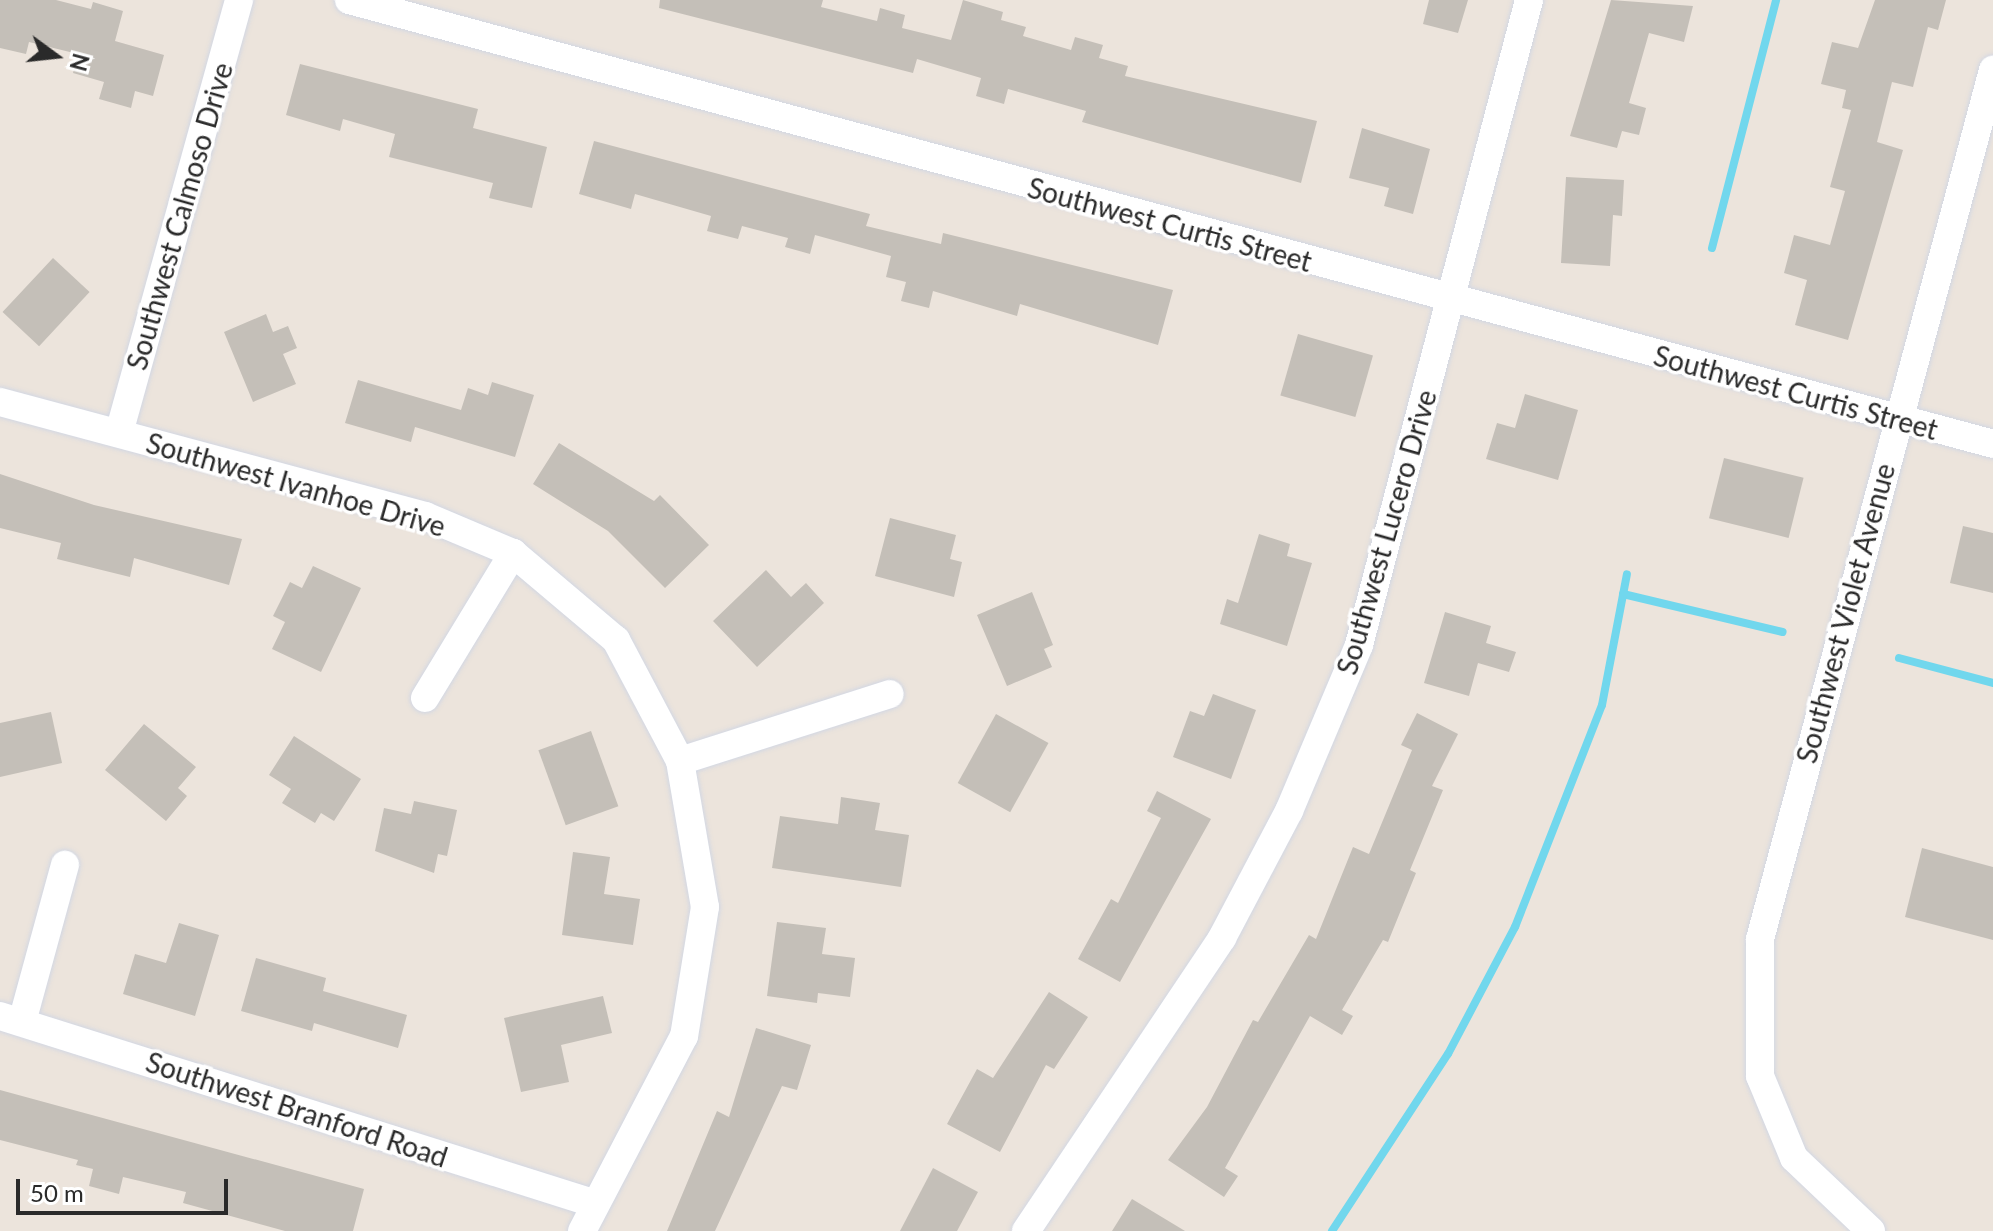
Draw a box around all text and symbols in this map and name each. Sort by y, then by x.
north arrow [16,16,96,96]
text: N [64,51,95,74]
street label: Southwest Calmoso Drive [119,58,239,374]
street label: Southwest Curtis Street [1024,170,1316,278]
street label: Southwest Curtis Street [1650,338,1942,446]
street label: Southwest Lucero Drive [1329,386,1443,678]
street label: Southwest Ivanhoe Drive [143,425,449,543]
street label: Southwest Violet Avenue [1789,459,1901,767]
street label: Southwest Branford Road [142,1044,452,1174]
scale bar [20,1163,232,1213]
text: 50 m [30,1178,84,1207]

